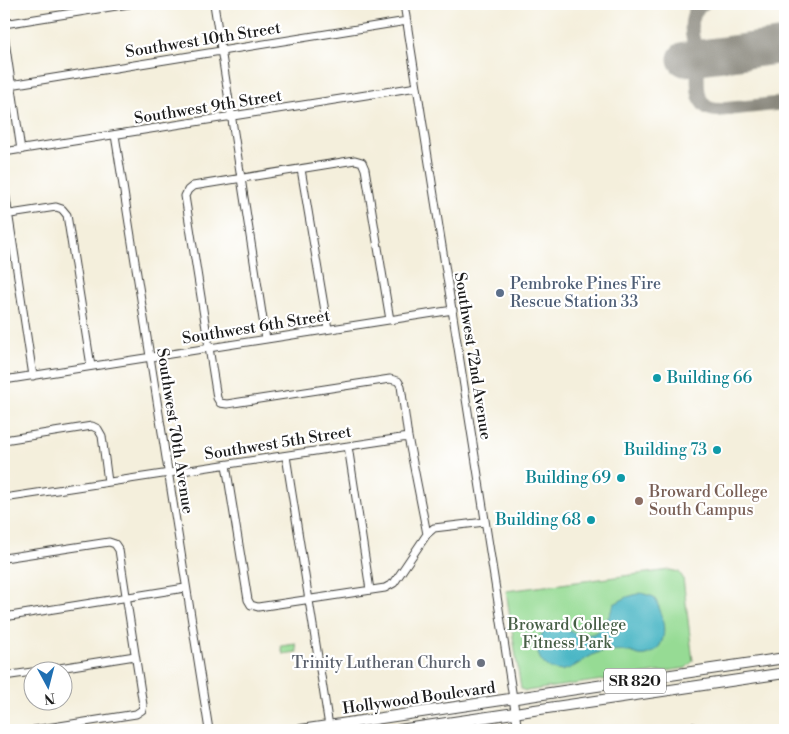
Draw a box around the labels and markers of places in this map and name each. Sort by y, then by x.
place label: Pembroke Pines Fire Rescue Station 33 [510,274,661,312]
marker: Pembroke Pines Fire Rescue Station 33 [494,287,506,299]
place label: Building 66 [666,368,753,388]
marker: Building 66 [651,372,663,384]
place label: Building 73 [623,440,707,460]
marker: Building 73 [711,444,723,456]
place label: Building 69 [525,468,611,488]
marker: Building 69 [615,472,627,484]
place label: Broward College South Campus [648,482,768,520]
marker: Broward College South Campus [633,495,645,507]
place label: Building 68 [495,510,581,530]
marker: Building 68 [585,514,597,526]
place label: Trinity Lutheran Church [292,653,471,673]
marker: Trinity Lutheran Church [475,657,487,669]

